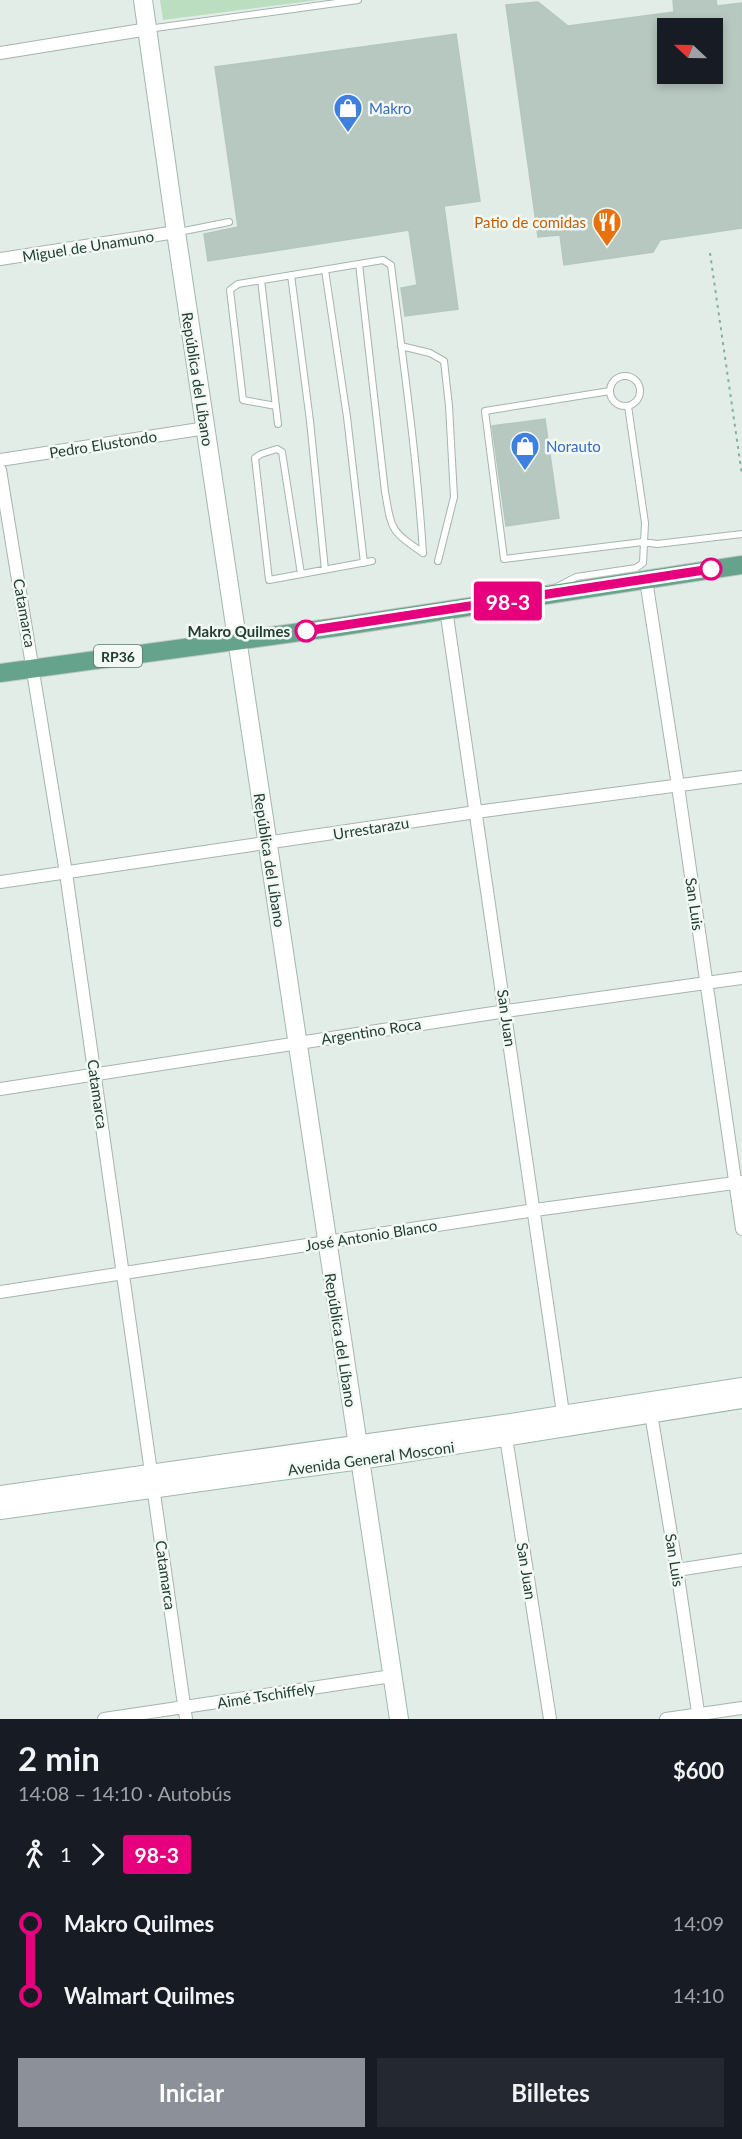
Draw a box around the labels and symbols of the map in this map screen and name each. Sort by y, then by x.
north arrow [657,18,723,84]
shop icon: Makro [332,92,364,134]
place label: Makro [369,99,411,117]
restaurant icon: Patio de comidas [591,206,623,248]
place label: Patio de comidas [474,213,586,231]
street label: Miguel de Unamuno [21,227,155,265]
street label: República del Líbano [179,311,217,447]
street label: Pedro Elustondo [48,427,158,461]
shop icon: Norauto [509,430,541,472]
place label: Norauto [546,437,601,455]
unlabelled marker [700,558,722,580]
street label: Catamarca [10,577,40,649]
line badge: 98-3 [466,582,550,620]
marker: Makro Quilmes [295,620,317,642]
place label: Makro Quilmes [188,622,290,640]
road number: RP36 [94,645,142,667]
street label: República del Líbano [251,792,289,928]
street label: Urrestarazu [332,813,410,843]
street label: San Luis [682,876,708,932]
street label: San Juan [494,988,520,1048]
street label: Argentino Roca [320,1014,422,1048]
street label: Catamarca [84,1058,112,1130]
street label: José Antonio Blanco [304,1216,438,1254]
street label: República del Líbano [322,1272,360,1408]
street label: Avenida General Mosconi [287,1437,455,1479]
street label: San Luis [662,1532,688,1588]
street label: Catamarca [152,1539,180,1611]
street label: San Juan [514,1541,540,1601]
street label: Aimé Tschiffely [216,1678,317,1712]

